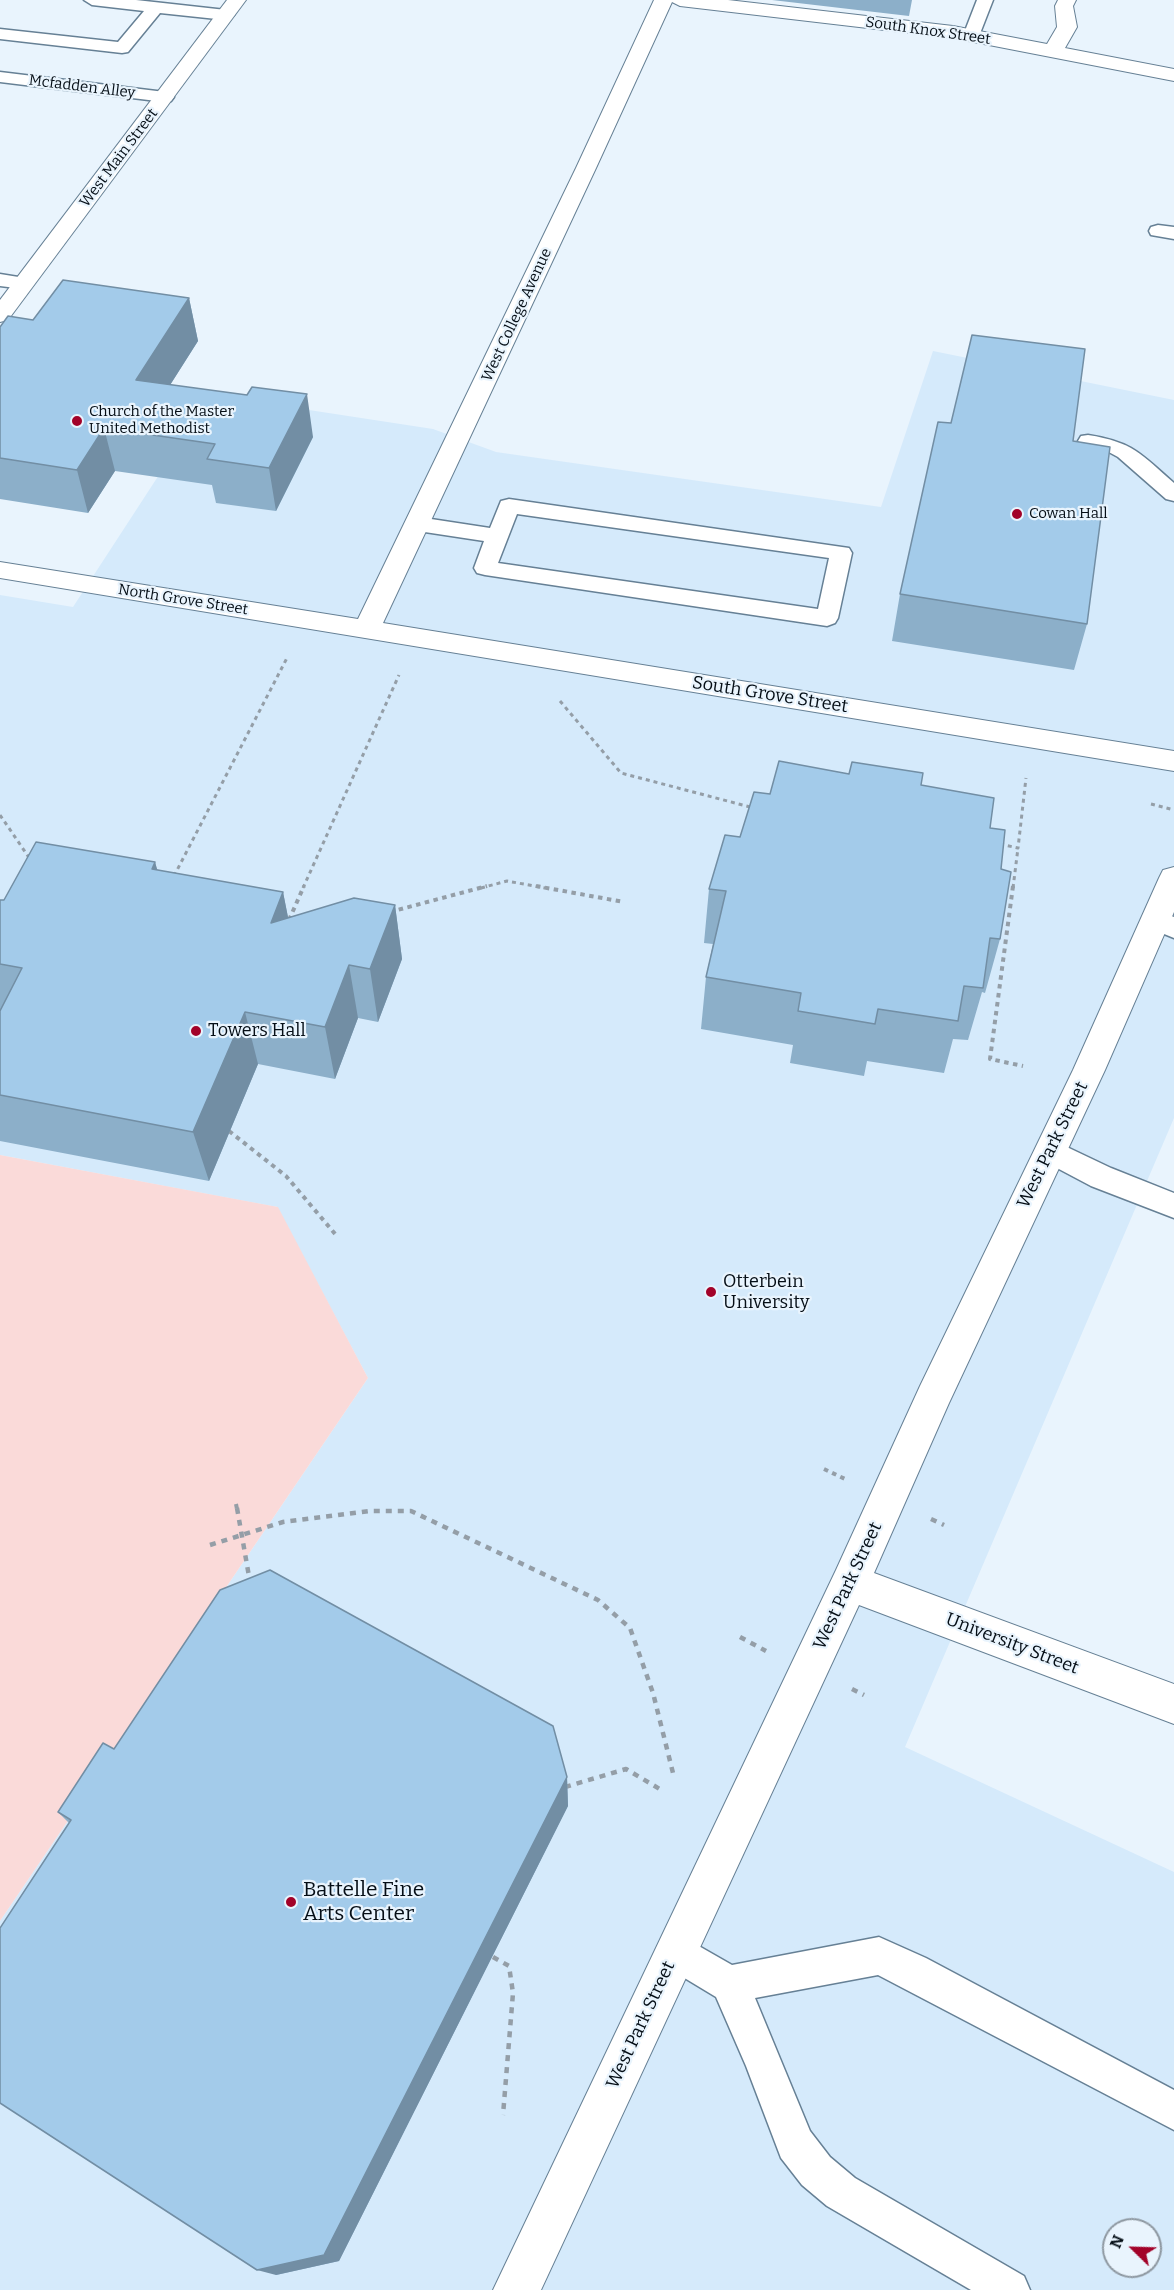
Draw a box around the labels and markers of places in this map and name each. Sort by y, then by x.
place label: Church of the Master United Methodist [89,403,234,438]
marker: Church of the Master United Methodist [70,414,84,428]
place label: Cowan Hall [1029,505,1108,523]
marker: Cowan Hall [1010,507,1024,521]
place label: Towers Hall [208,1020,306,1042]
marker: Towers Hall [189,1024,203,1038]
place label: Otterbein University [723,1271,809,1314]
marker: Otterbein University [704,1285,718,1299]
place label: Battelle Fine Arts Center [303,1877,424,1927]
marker: Battelle Fine Arts Center [284,1895,298,1909]

